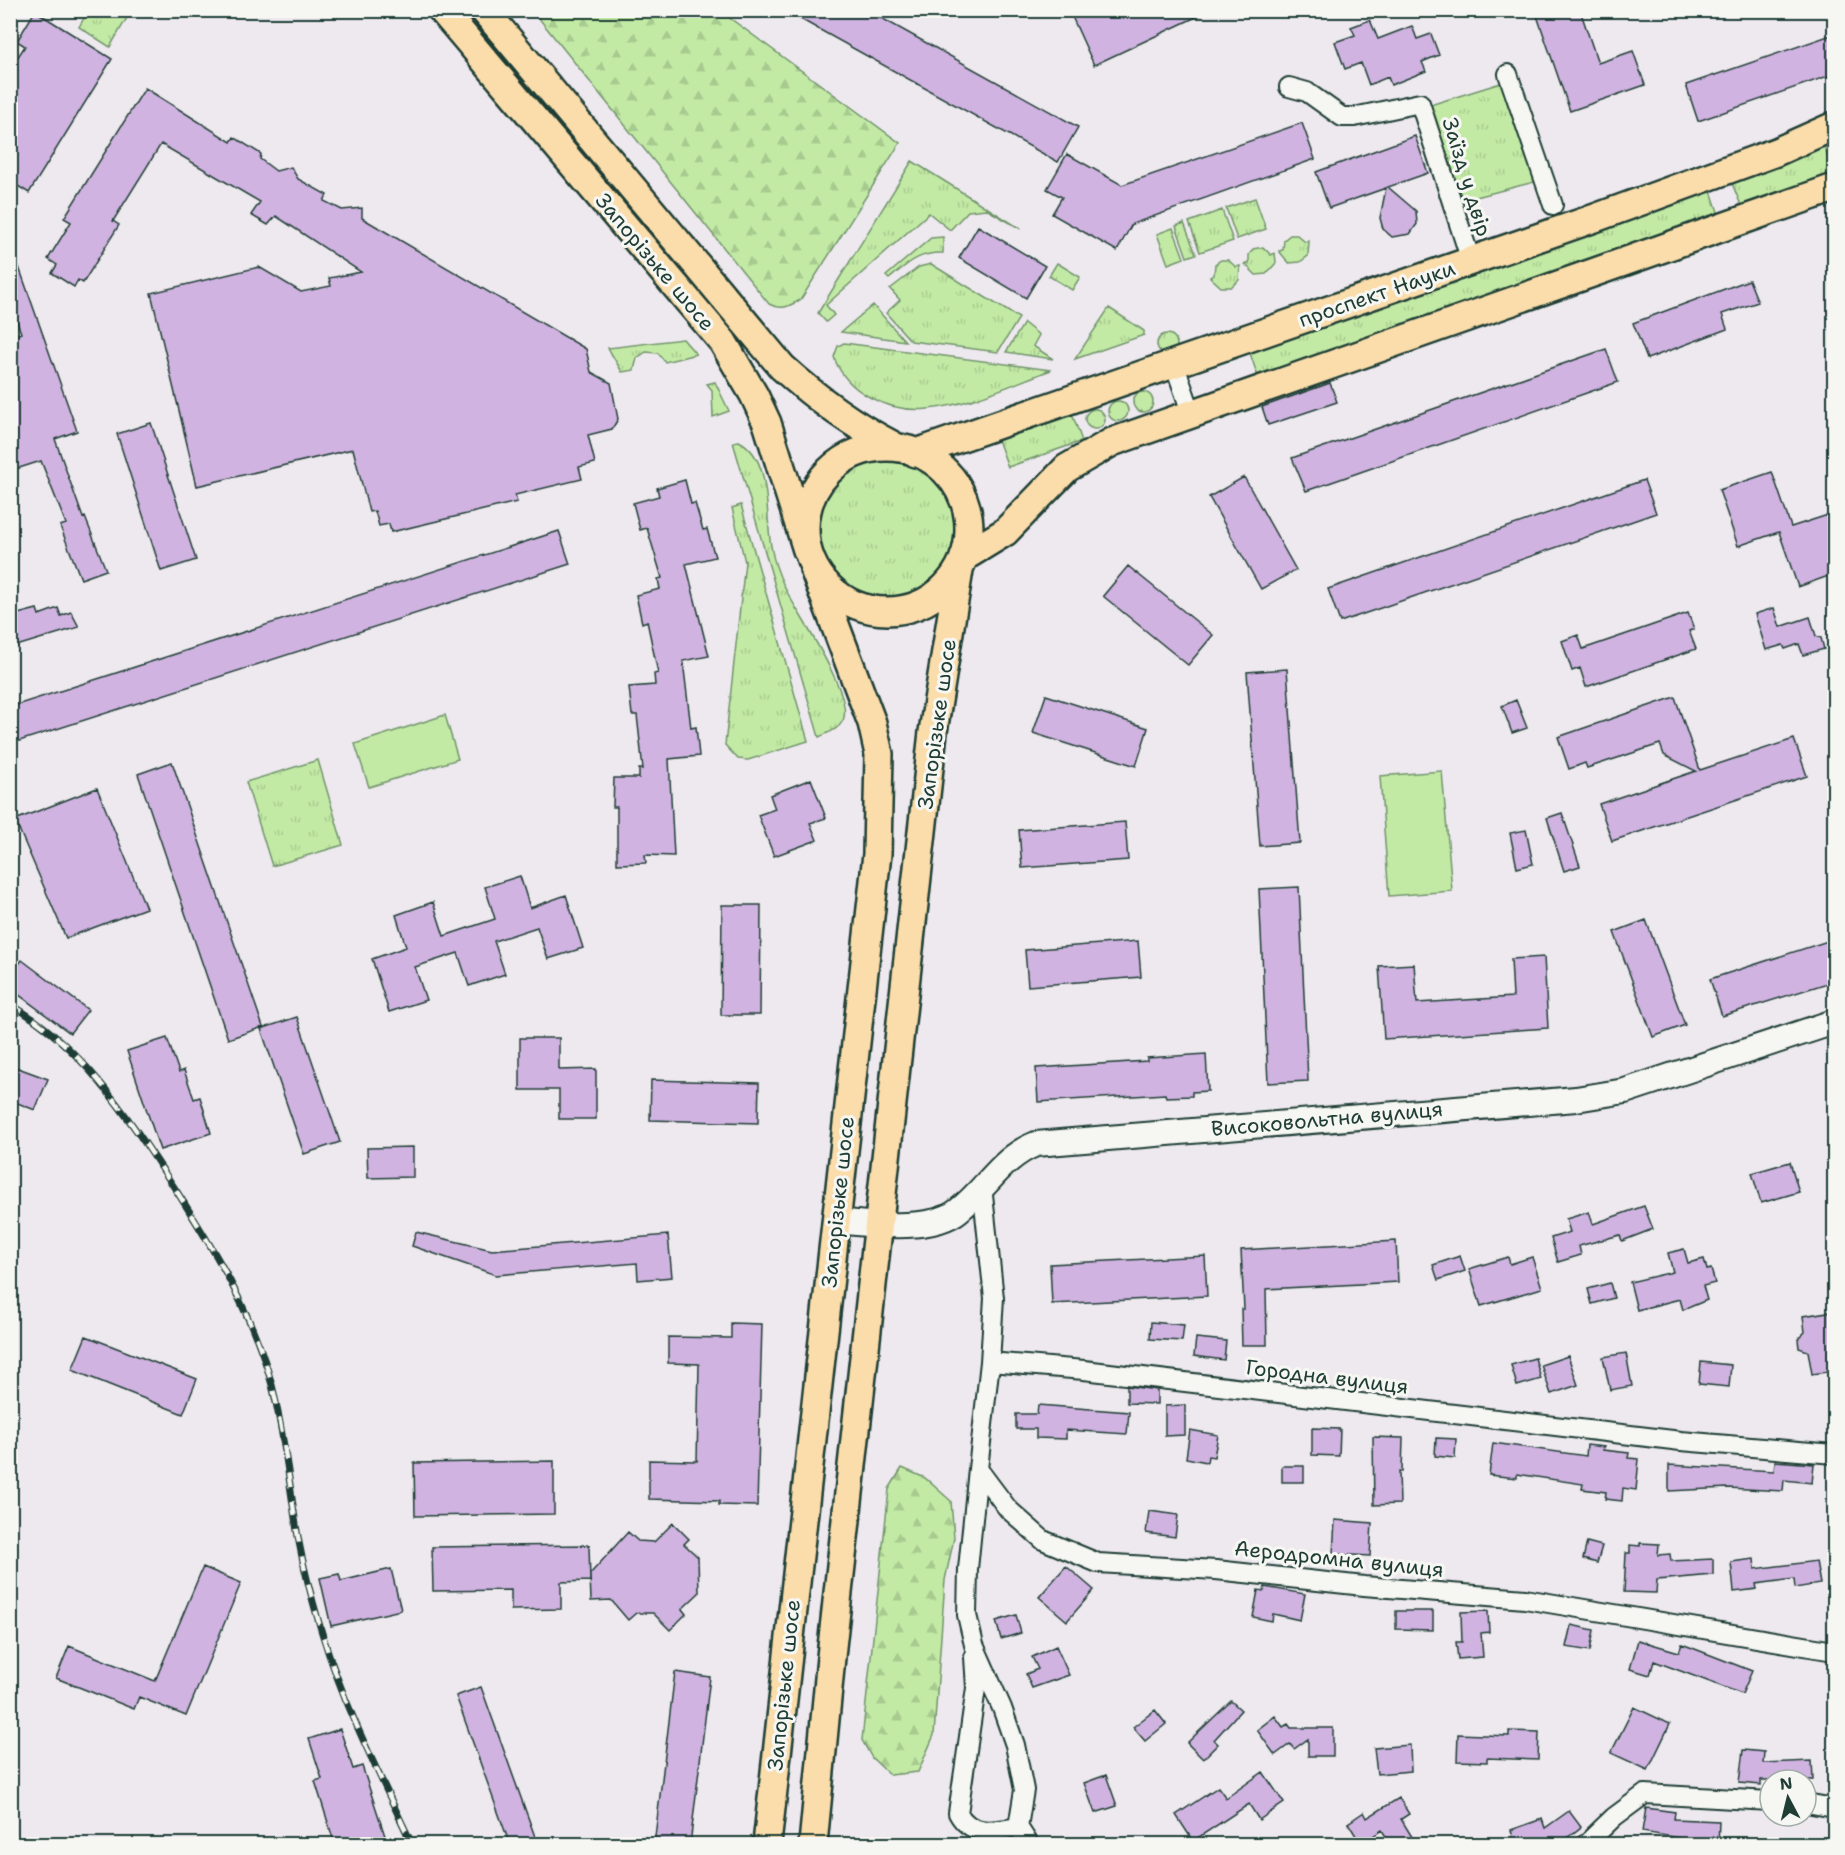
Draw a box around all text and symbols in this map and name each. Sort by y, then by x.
street label: Заїзд у двір [1436,114,1498,240]
street label: Запорізьке шосе [589,187,721,337]
street label: проспект Науки [1295,254,1459,334]
street label: Запорізьке шосе [911,637,963,811]
street label: Високовольтна вулиця [1210,1095,1444,1143]
street label: Запорізьке шосе [815,1115,861,1289]
street label: Городна вулиця [1244,1353,1410,1401]
street label: Аеродромна вулиця [1233,1534,1445,1584]
street label: Запорізьке шосе [761,1598,807,1772]
north arrow [1758,1768,1818,1828]
text: N [1779,1772,1794,1795]

